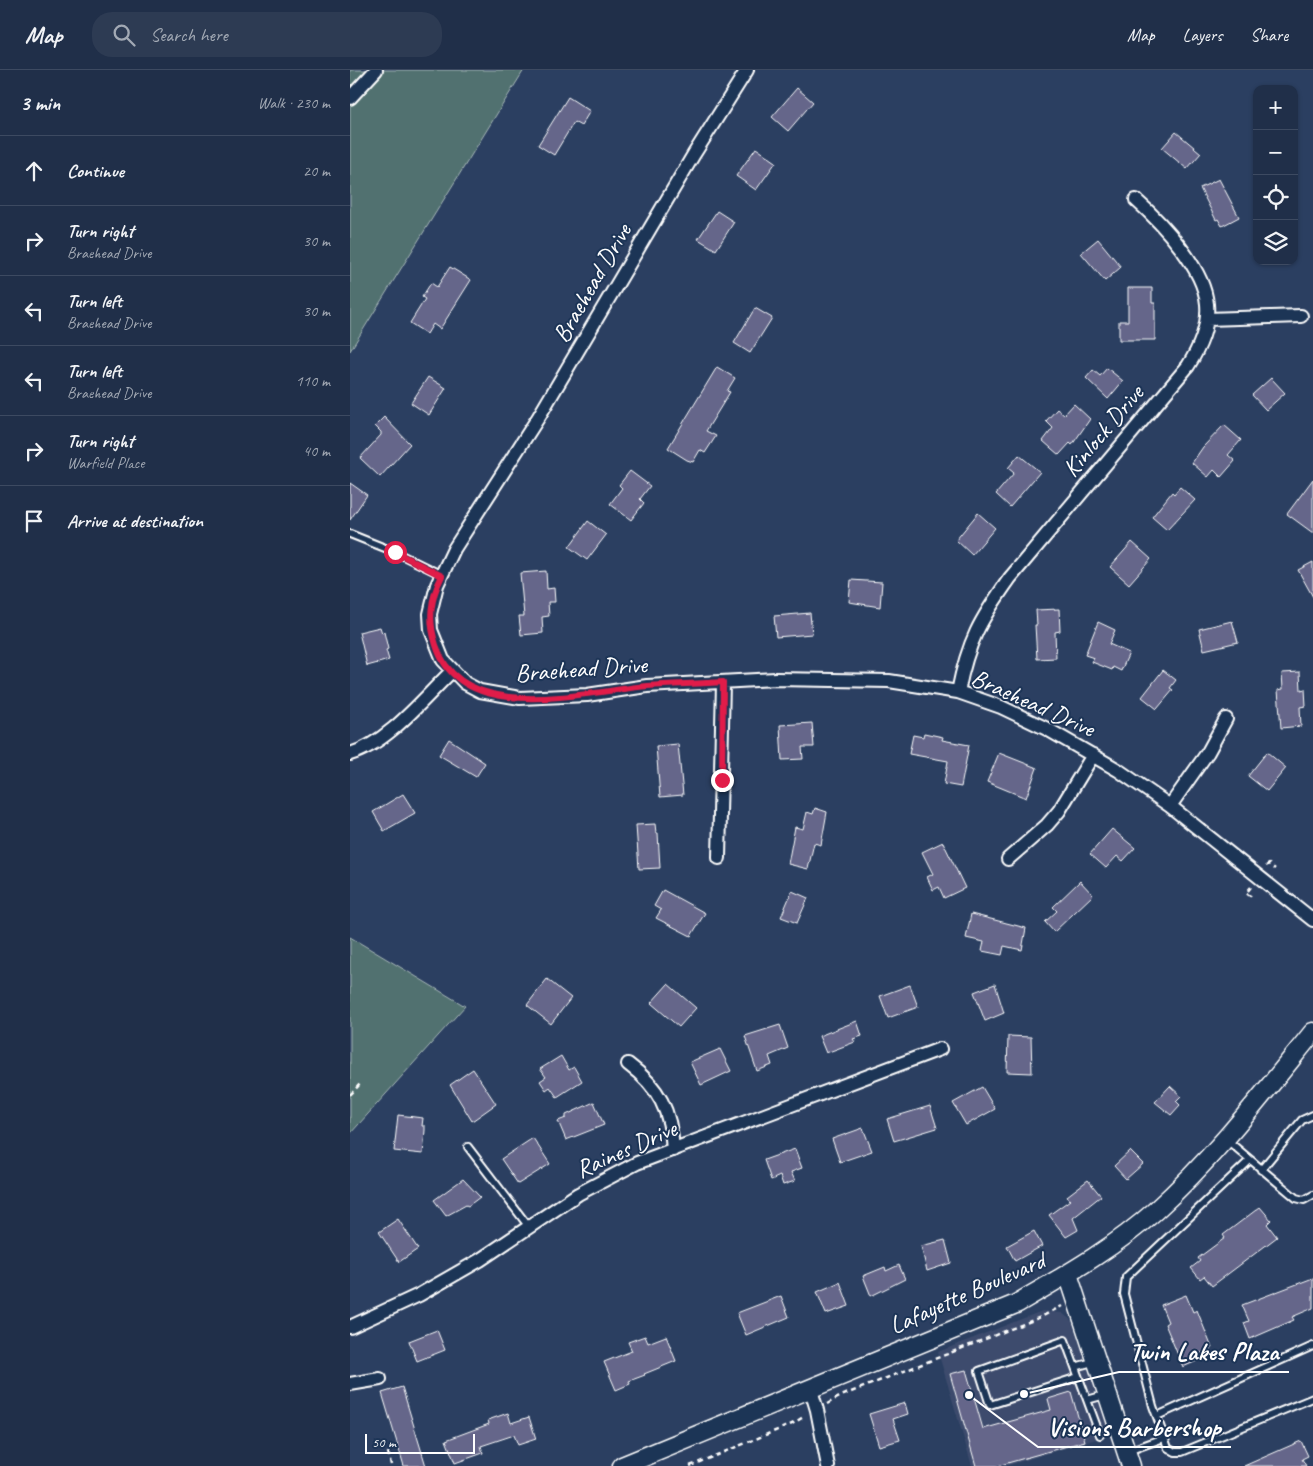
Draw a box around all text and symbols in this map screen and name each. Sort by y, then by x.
search box [92,12,442,57]
text: Map [25,20,62,50]
icon: search [110,21,138,49]
text: Search here [150,23,228,47]
text: Map [1127,24,1155,46]
text: Layers [1183,24,1222,46]
text: Share [1250,24,1288,46]
map controls [1253,85,1298,265]
button: + [1253,85,1298,130]
text: 3 min [20,90,60,116]
text: Walk · 230 m [258,93,330,113]
button: − [1253,130,1298,175]
icon: ahead [20,157,48,185]
text: Continue [67,159,124,183]
text: 20 m [303,161,330,181]
button: locate [1253,175,1298,220]
street label: Braehead Drive [545,216,640,348]
text: Turn right [67,219,134,243]
button: layers [1253,220,1298,265]
icon: right [20,227,48,255]
text: 30 m [303,231,330,251]
text: Braehead Drive [67,243,151,263]
text: Turn left [67,289,122,313]
icon: left [20,297,48,325]
text: 30 m [303,301,330,321]
text: Braehead Drive [67,313,151,333]
text: Turn left [67,359,122,383]
icon: left [20,367,48,395]
text: 110 m [296,371,330,391]
street label: Kinlock Drive [1055,377,1152,484]
text: Braehead Drive [67,383,151,403]
text: Turn right [67,429,134,453]
icon: right [20,437,48,465]
text: 40 m [303,441,330,461]
text: Warfield Place [67,453,144,473]
icon: arrive [20,507,48,535]
text: Arrive at destination [67,509,203,533]
route start [384,541,407,564]
street label: Braehead Drive [514,648,650,690]
street label: Braehead Drive [966,662,1101,745]
route end [711,769,734,792]
street label: Raines Drive [570,1112,683,1185]
street label: Lafayette Boulevard [884,1243,1054,1342]
callout: Twin Lakes Plaza [1119,1331,1289,1372]
text: Twin Lakes Plaza [1129,1335,1281,1368]
callout: Visions Barbershop [1038,1406,1231,1447]
text: Visions Barbershop [1047,1411,1223,1444]
scale bar [365,1431,475,1454]
text: 50 m [372,1434,396,1451]

